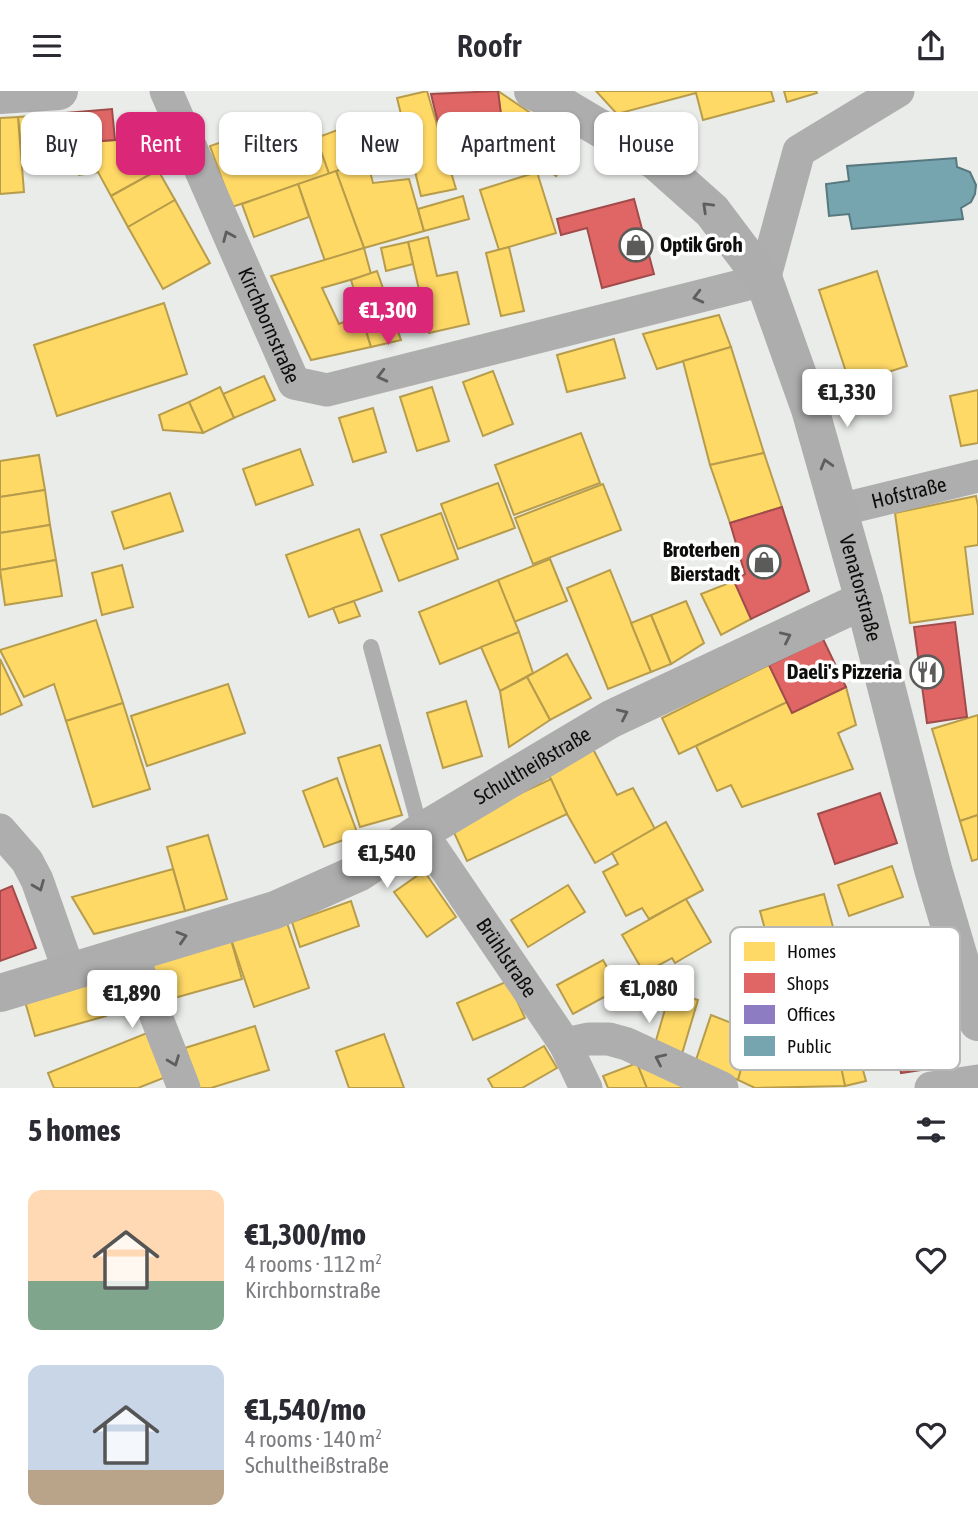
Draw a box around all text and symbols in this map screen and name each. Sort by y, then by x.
icon: menu [28,27,66,65]
text: Roofr [457,27,521,64]
icon: share [912,27,950,65]
chip: Buy [21,112,102,175]
chip: Rent [116,112,205,175]
chip: Filters [219,112,322,175]
chip: New [336,112,423,175]
chip: Apartment [437,112,580,175]
chip: House [594,112,698,175]
one-way arrow [702,203,715,216]
shop icon: Optik Groh [617,226,655,264]
one-way arrow [222,230,236,243]
place label: Optik Groh [660,232,743,256]
street label: Kirchbornstraße [234,263,306,387]
pin: €1,300 [331,287,445,347]
one-way arrow [692,289,704,303]
text: €1,300 [359,297,417,323]
one-way arrow [376,368,388,382]
pin: €1,330 [790,369,904,429]
text: €1,330 [818,379,876,405]
one-way arrow [820,458,834,470]
street label: Hofstraße [869,471,949,513]
street label: Venatorstraße [835,532,887,644]
place label: Broterben Bierstadt [663,537,740,585]
shop icon: Broterben Bierstadt [745,543,783,581]
one-way arrow [779,631,791,645]
restaurant icon: Daeli's Pizzeria [908,653,946,691]
place label: Daeli's Pizzeria [787,659,902,683]
one-way arrow [616,708,628,722]
street label: Schultheißstraße [469,721,595,809]
pin: €1,540 [330,831,444,890]
text: €1,540 [358,840,416,866]
one-way arrow [30,879,44,891]
street label: Brühlstraße [472,913,543,1001]
legend [730,927,960,1070]
one-way arrow [176,931,188,946]
text: Homes [787,940,836,962]
pin: €1,080 [592,965,706,1025]
pin: €1,890 [75,971,189,1030]
text: Shops [787,972,829,994]
text: €1,080 [620,975,678,1001]
text: €1,890 [103,980,161,1006]
text: Offices [787,1003,835,1025]
text: Public [787,1035,832,1057]
one-way arrow [654,1054,667,1068]
one-way arrow [165,1055,179,1067]
icon: filters [912,1111,950,1149]
text: 5 homes [28,1113,121,1147]
text: €1,300/mo [245,1217,366,1251]
icon: home [84,1218,168,1302]
icon: heart [912,1241,950,1279]
text: 4 rooms · 112 m² [245,1251,382,1277]
text: Kirchbornstraße [245,1277,381,1303]
text: €1,540/mo [245,1392,366,1426]
icon: home [84,1393,168,1477]
icon: heart [912,1416,950,1454]
text: 4 rooms · 140 m² [245,1426,382,1452]
text: Schultheißstraße [245,1452,389,1478]

